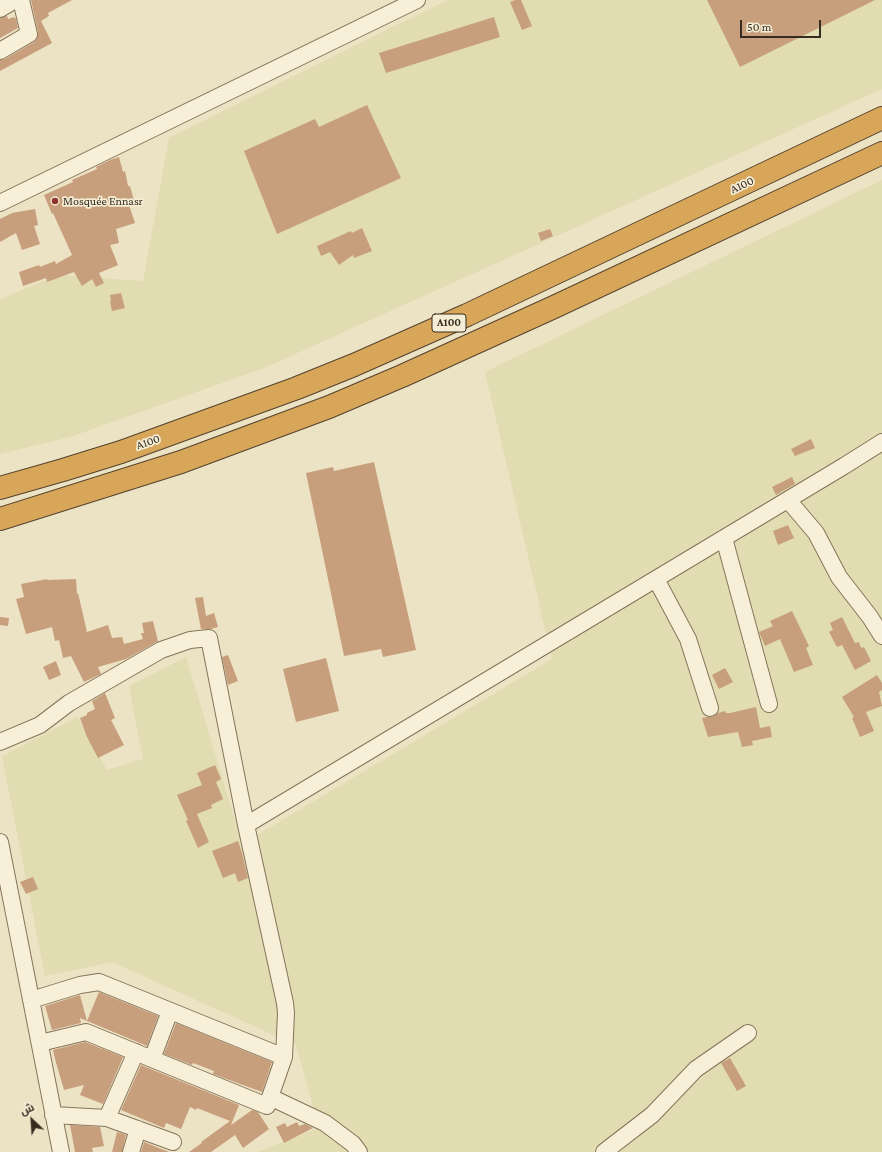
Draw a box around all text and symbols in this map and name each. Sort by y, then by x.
scale bar [742,12,823,38]
text: 50 m [747,20,771,34]
street label: A100 [728,173,756,197]
place label: Mosquée Ennasr [63,194,143,208]
marker: Mosquée Ennasr [50,196,60,206]
road number: A100 [432,314,466,332]
street label: A100 [134,431,162,453]
north arrow [12,1100,52,1140]
text: ش [18,1101,36,1118]

